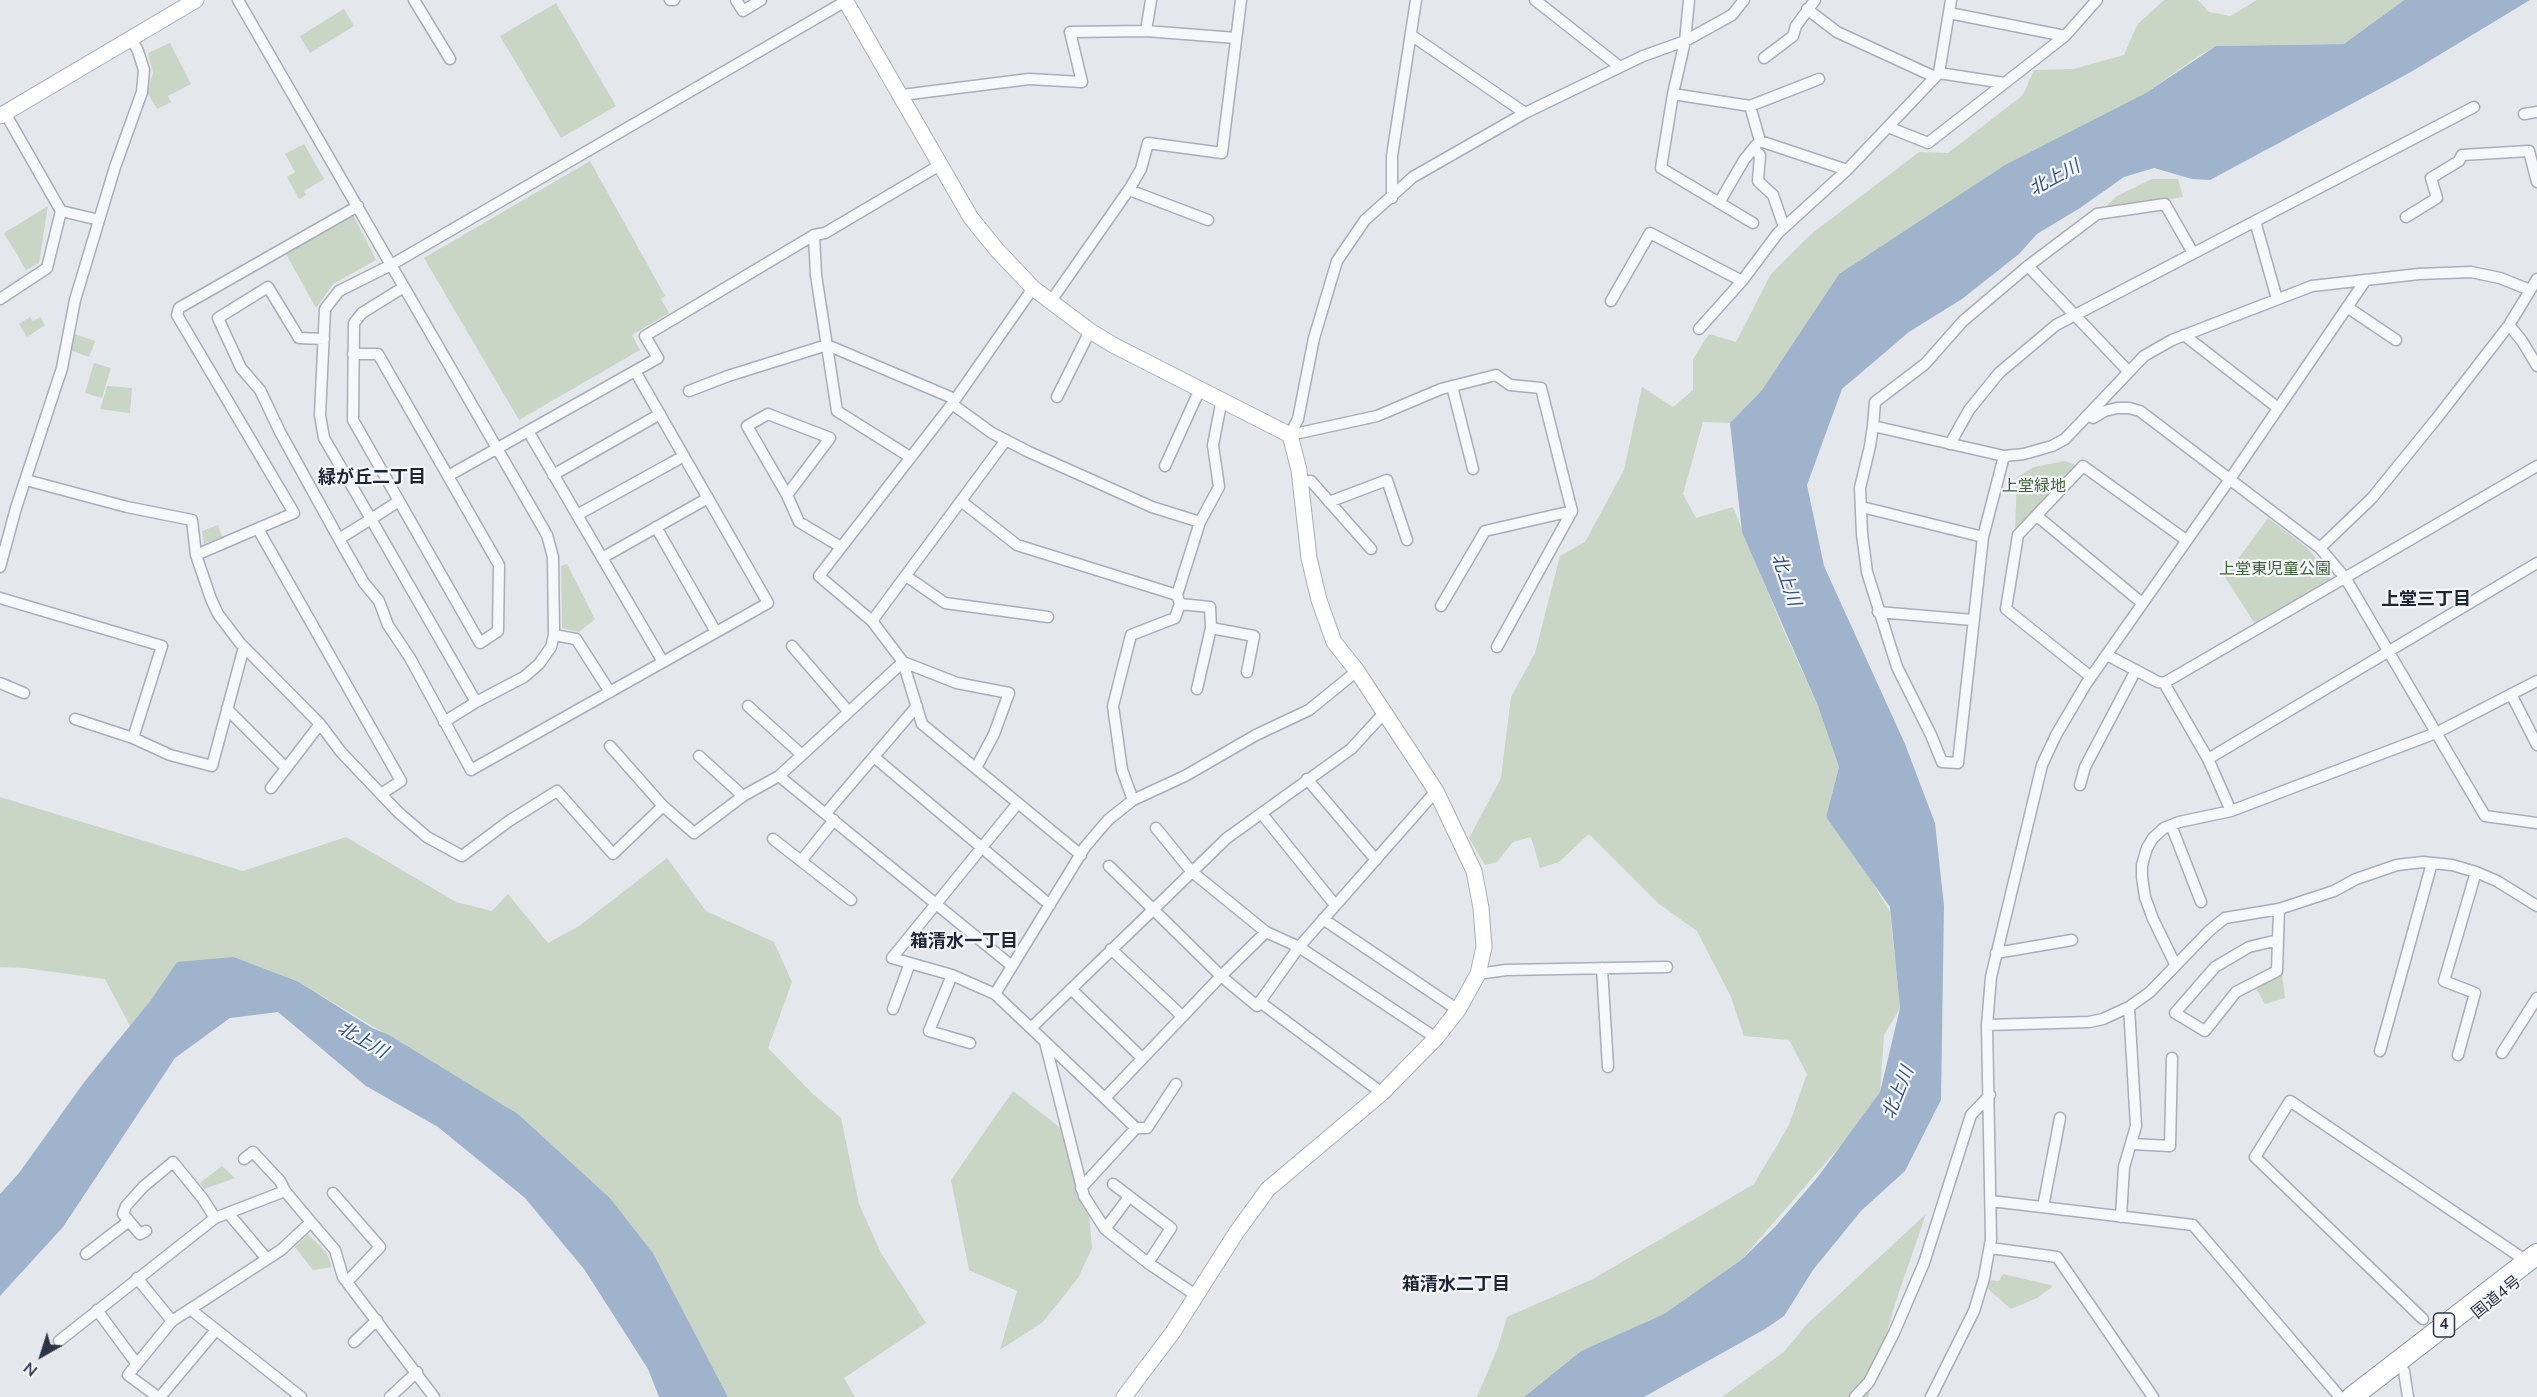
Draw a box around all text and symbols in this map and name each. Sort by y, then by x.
water label: 北上川 [2026,157,2084,201]
district label: 緑が丘二丁目 [318,468,426,490]
park label: 上堂緑地 [2002,477,2066,497]
water label: 北上川 [1766,551,1804,609]
park label: 上堂東児童公園 [2219,560,2331,580]
district label: 上堂三丁目 [2381,590,2471,612]
district label: 箱清水一丁目 [910,932,1018,954]
water label: 北上川 [333,1018,391,1064]
water label: 北上川 [1879,1064,1919,1122]
street label: 国道4号 [2469,1272,2525,1324]
district label: 箱清水二丁目 [1402,1275,1510,1297]
road number: 4 [2434,1313,2454,1337]
north arrow [12,1325,72,1385]
text: N [19,1357,42,1381]

